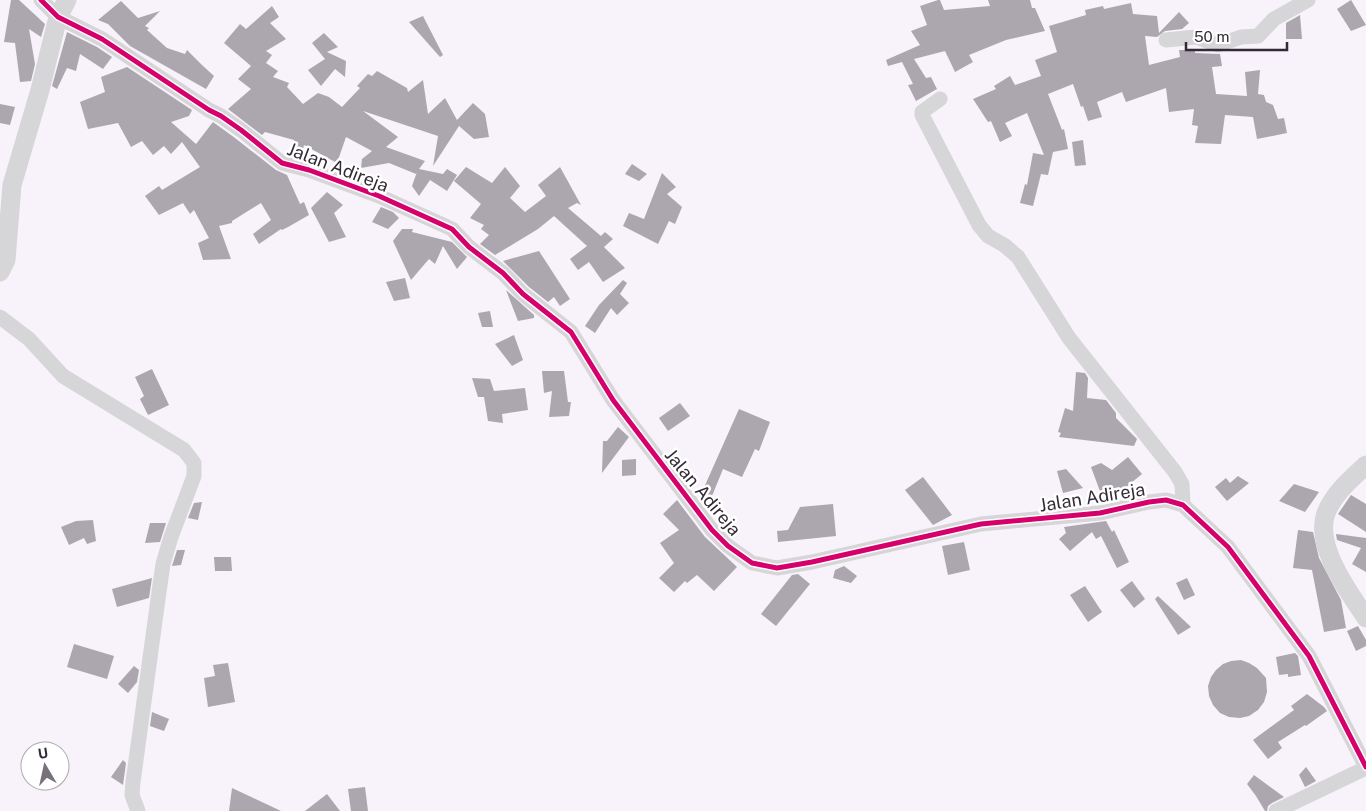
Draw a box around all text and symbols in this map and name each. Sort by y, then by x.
scale bar [1186,20,1287,52]
text: 50 m [1194,28,1229,45]
street label: Jalan Adireja [284,138,392,196]
street label: Jalan Adireja [661,444,745,540]
street label: Jalan Adireja [1038,478,1146,516]
north arrow [20,741,70,791]
text: U [37,744,49,762]

